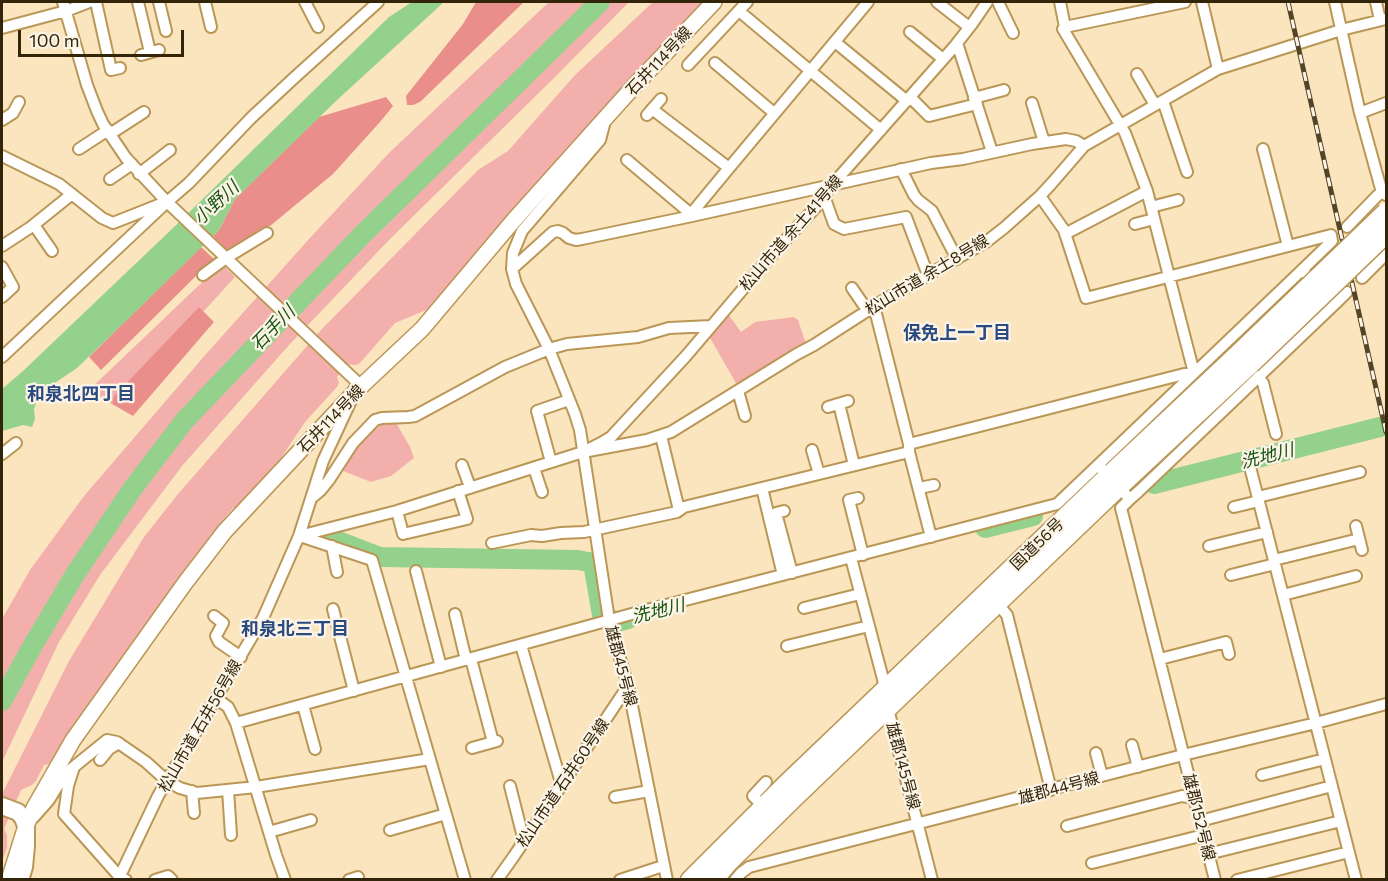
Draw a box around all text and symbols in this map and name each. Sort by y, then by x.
scale bar [21,18,188,56]
street label: 石井114号線 [622,23,696,99]
text: 100 m [29,29,79,51]
street label: 松山市道 余土41号線 [736,171,846,295]
water label: 小野川 [189,177,243,229]
street label: 松山市道 余土8号線 [862,231,992,319]
water label: 石手川 [246,301,300,355]
district label: 保免上一丁目 [903,322,1011,344]
street label: 石井114号線 [294,381,368,457]
district label: 和泉北四丁目 [27,383,135,405]
water label: 洗地川 [1238,439,1296,473]
street label: 国道56号 [1006,514,1068,574]
water label: 洗地川 [629,594,687,628]
district label: 和泉北三丁目 [241,618,349,640]
street label: 雄郡45号線 [601,624,641,708]
street label: 松山市道 石井56号線 [154,656,246,796]
street label: 松山市道 石井60号線 [513,715,613,851]
street label: 雄郡145号線 [882,720,924,812]
street label: 雄郡44号線 [1016,768,1102,808]
street label: 雄郡152号線 [1179,772,1219,862]

